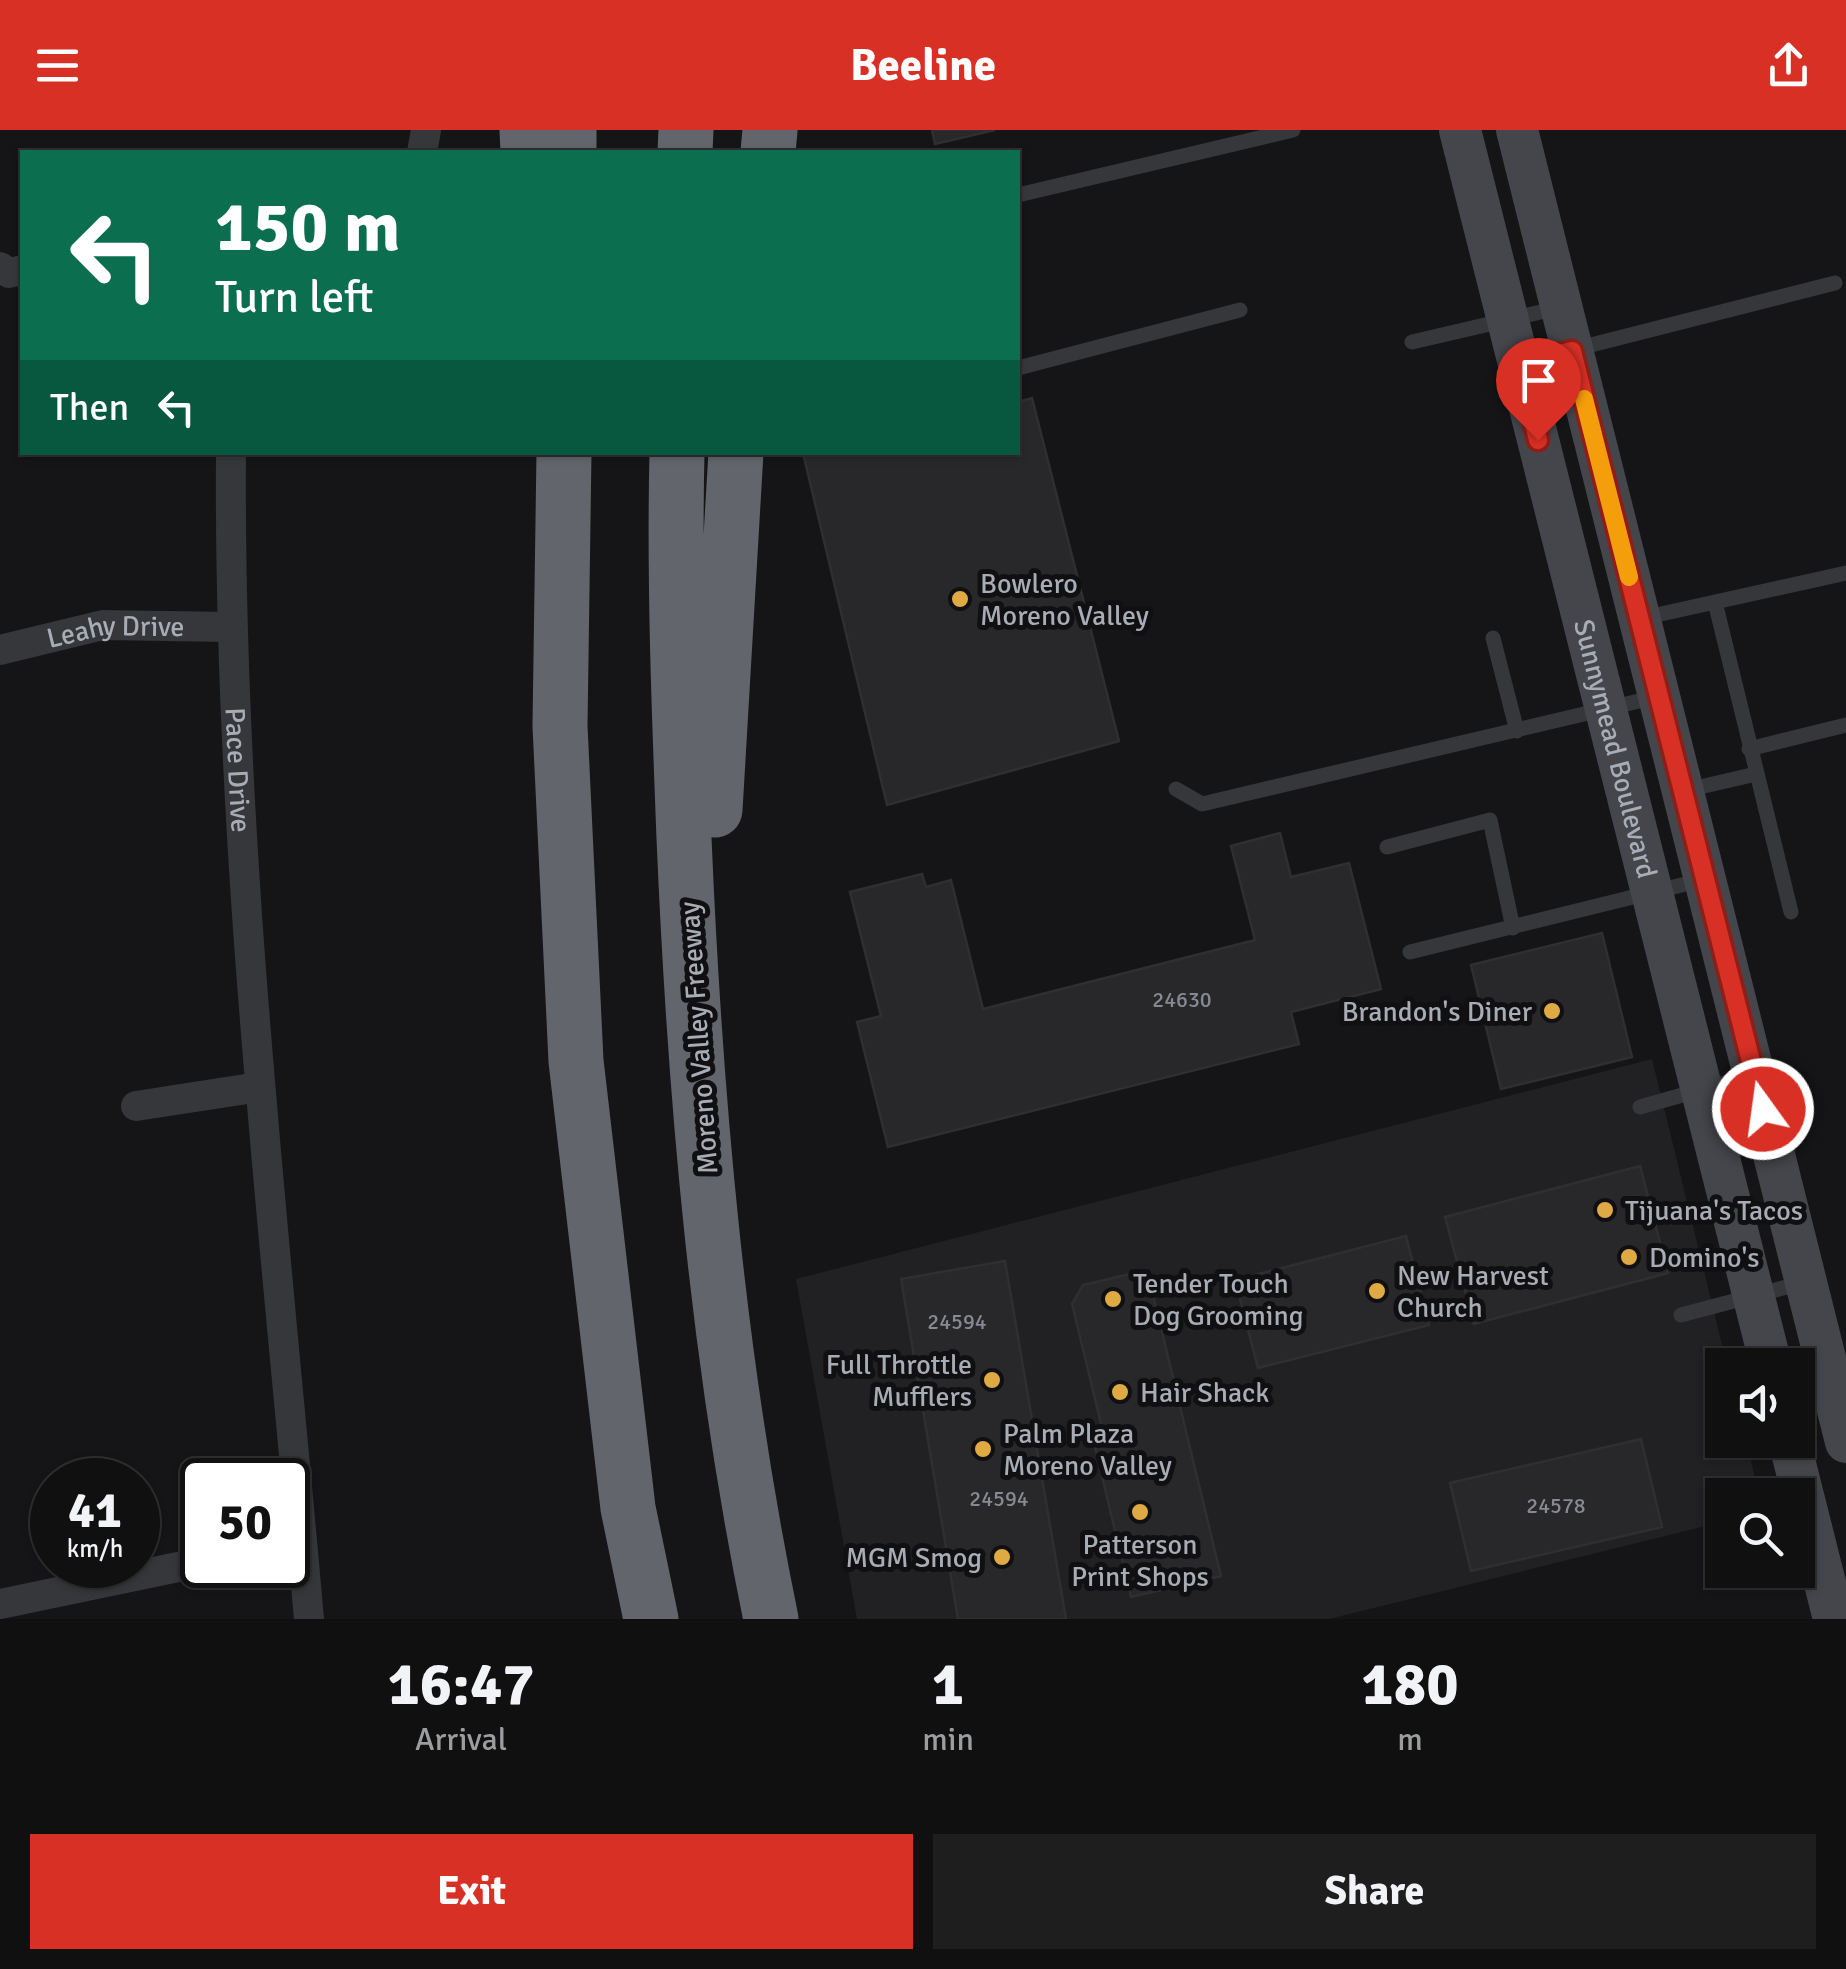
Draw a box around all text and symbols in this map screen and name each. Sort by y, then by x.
icon: menu [30,38,85,93]
text: Beeline [850,38,996,93]
icon: share [1761,38,1816,93]
text: 150 m [215,184,400,270]
icon: left [50,190,180,320]
text: Turn left [215,270,374,325]
pin [1496,338,1581,441]
icon: arrive [1511,353,1566,408]
icon: left [149,380,204,435]
text: Then [50,384,129,431]
place label: Bowlero Moreno Valley [980,567,1149,633]
marker: Bowlero Moreno Valley [949,588,971,610]
street label: Leahy Drive [43,609,185,656]
street label: Sunnymead Boulevard [1566,616,1664,882]
street label: Pace Drive [218,707,258,833]
street label: Moreno Valley Freeway [673,900,725,1175]
house number: 24630 [1152,986,1212,1013]
place label: Brandon's Diner [1342,995,1533,1029]
marker: Brandon's Diner [1541,1000,1563,1022]
position arrow [1711,1057,1815,1161]
place label: Tijuana's Tacos [1625,1194,1803,1228]
marker: Tijuana's Tacos [1594,1199,1616,1221]
place label: Domino's [1649,1241,1759,1275]
marker: Domino's [1618,1246,1640,1268]
place label: New Harvest Church [1397,1259,1549,1325]
place label: Tender Touch Dog Grooming [1133,1267,1304,1333]
marker: New Harvest Church [1366,1280,1388,1302]
marker: Tender Touch Dog Grooming [1102,1288,1124,1310]
house number: 24594 [927,1308,987,1335]
place label: Full Throttle Mufflers [826,1348,972,1414]
map controls [1705,1348,1815,1588]
button: sound [1705,1348,1815,1458]
marker: Full Throttle Mufflers [981,1369,1003,1391]
place label: Hair Shack [1140,1376,1269,1410]
marker: Hair Shack [1109,1381,1131,1403]
place label: Palm Plaza Moreno Valley [1003,1417,1172,1483]
marker: Palm Plaza Moreno Valley [972,1438,994,1460]
speed limit sign: 50 [180,1458,310,1588]
button: search [1705,1478,1815,1588]
text: 41 [68,1480,122,1542]
house number: 24594 [969,1485,1029,1512]
house number: 24578 [1526,1492,1586,1519]
marker: Patterson Print Shops [1129,1501,1151,1523]
place label: Patterson Print Shops [1071,1528,1209,1594]
text: km/h [67,1533,123,1564]
place label: MGM Smog [845,1541,982,1575]
marker: MGM Smog [991,1546,1013,1568]
text: 16:47 [387,1648,535,1722]
text: 1 [932,1648,964,1722]
text: 180 [1361,1648,1459,1722]
text: Arrival [415,1720,507,1759]
text: min [922,1720,974,1759]
text: m [1397,1720,1423,1759]
button: Exit [30,1834,913,1949]
button: Share [933,1834,1816,1949]

